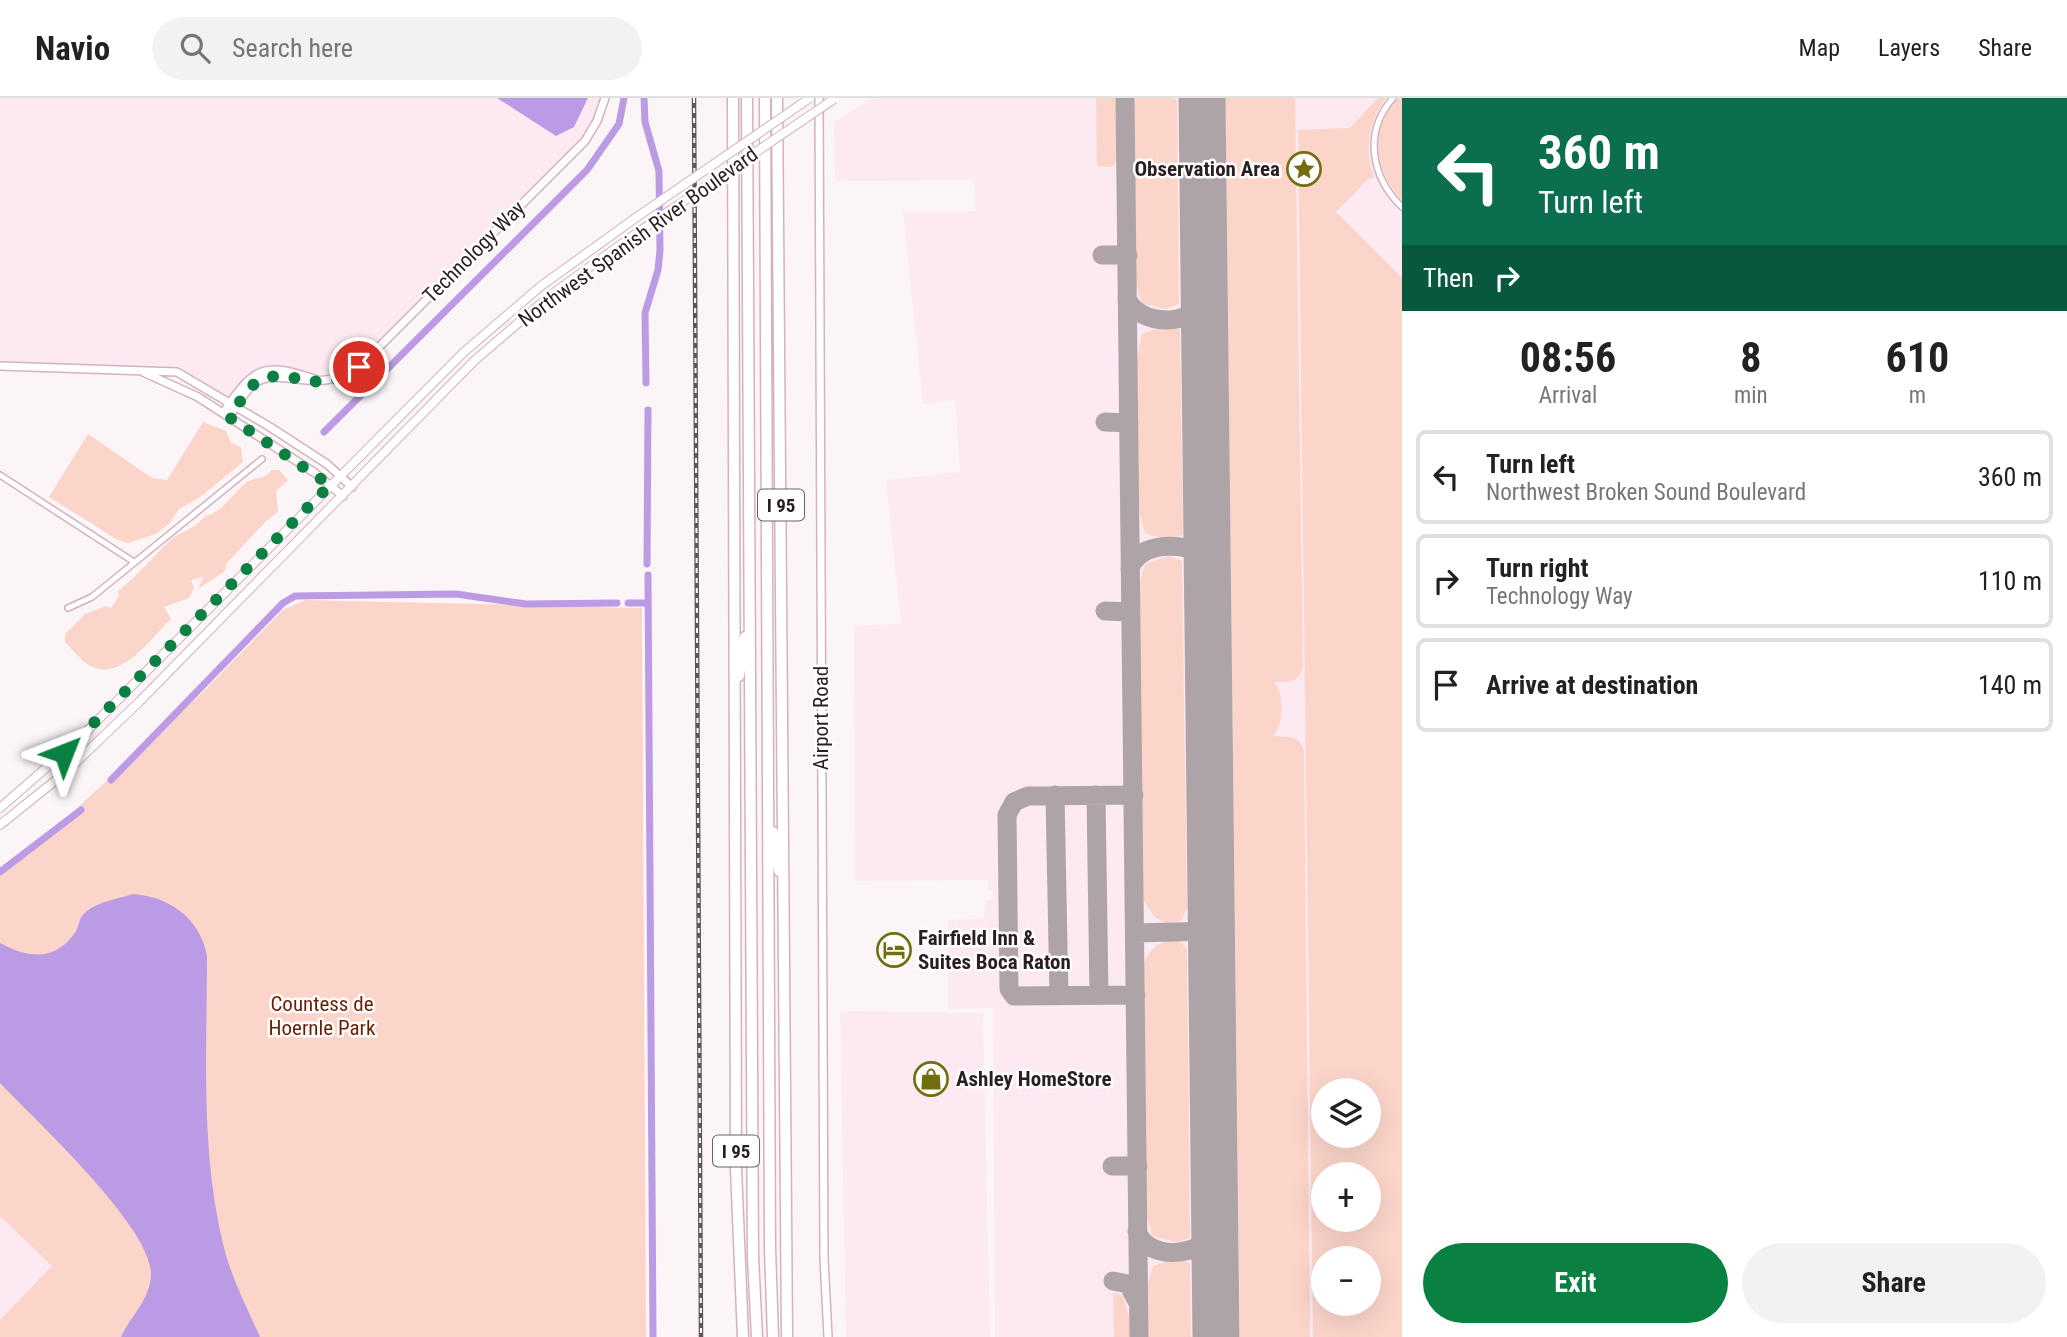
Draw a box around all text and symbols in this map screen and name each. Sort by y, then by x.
search box [152,17,642,80]
text: Navio [35,29,110,68]
icon: search [176,29,214,67]
text: Search here [232,33,353,63]
text: Map [1799,34,1840,62]
text: Layers [1878,34,1940,62]
text: Share [1978,34,2032,62]
text: 360 m [1538,124,1660,181]
icon: left [1423,126,1514,217]
street label: Northwest Spanish River Boulevard [514,142,762,332]
place icon: Observation Area [1285,150,1323,188]
place label: Observation Area [1134,157,1280,181]
text: Turn left [1538,183,1643,221]
street label: Technology Way [418,196,530,308]
icon: right [1488,259,1526,297]
text: Then [1423,263,1474,293]
text: 08:56 [1520,333,1616,382]
text: 8 [1740,333,1761,382]
text: 610 [1885,333,1949,382]
pin [329,337,389,397]
icon: arrive [340,348,378,386]
text: Arrival [1539,382,1597,409]
text: min [1734,382,1768,409]
text: m [1909,382,1926,409]
text: Turn left [1486,449,1575,479]
icon: left [1427,458,1465,496]
text: 360 m [1978,462,2042,492]
text: Northwest Broken Sound Boulevard [1486,479,1806,506]
road number: I 95 [758,490,804,520]
text: Turn right [1486,553,1588,583]
icon: right [1427,562,1465,600]
text: 110 m [1978,566,2042,596]
text: Technology Way [1486,583,1633,610]
street label: Airport Road [809,666,833,770]
icon: arrive [1427,666,1465,704]
text: Arrive at destination [1486,670,1698,700]
text: 140 m [1978,670,2042,700]
position arrow [27,716,101,790]
place label: Fairfield Inn & Suites Boca Raton [918,926,1071,974]
hotel icon: Fairfield Inn & Suites Boca Raton [875,931,913,969]
park label: Countess de Hoernle Park [269,992,376,1040]
shop icon: Ashley HomeStore [912,1060,950,1098]
place label: Ashley HomeStore [956,1067,1112,1091]
map controls [1311,1078,1381,1316]
button: layers [1311,1078,1381,1148]
road number: I 95 [713,1135,759,1166]
button: + [1311,1162,1381,1232]
button: Exit [1423,1243,1728,1323]
button: Share [1742,1243,2046,1323]
button: − [1311,1246,1381,1316]

